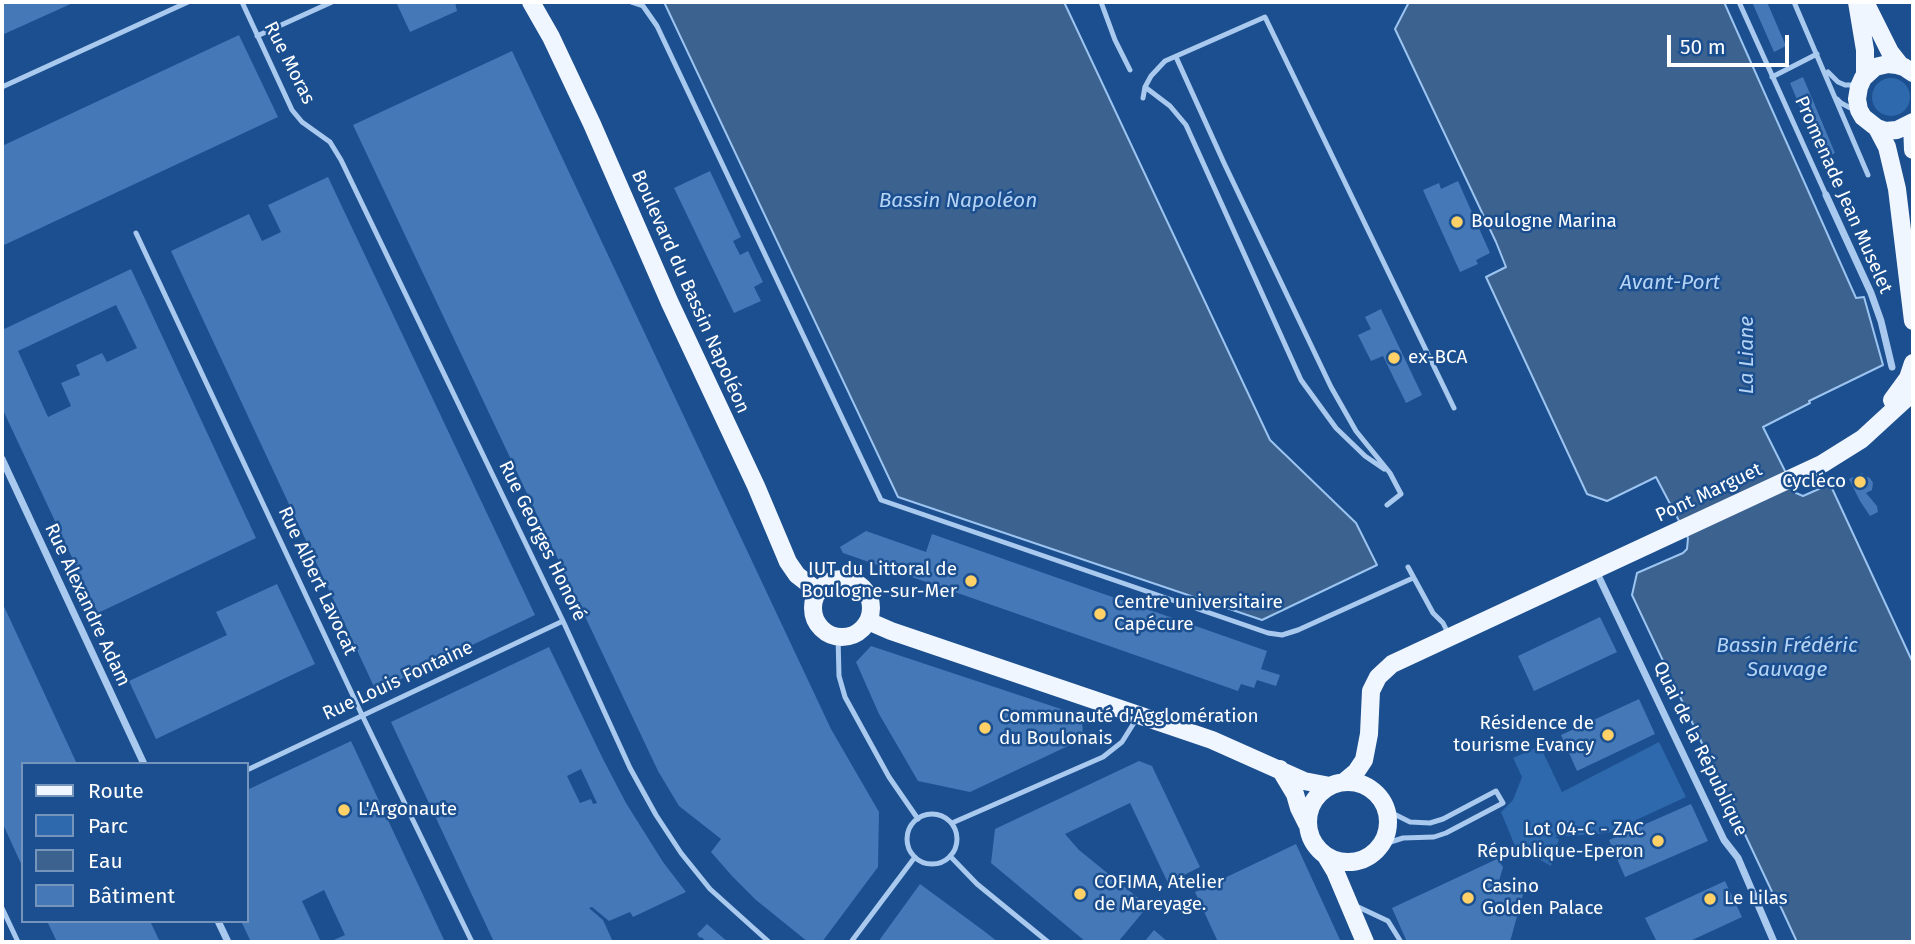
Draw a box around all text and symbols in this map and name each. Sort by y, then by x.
street label: Rue Moras [259,18,319,108]
scale bar [1670,21,1792,65]
text: 50 m [1680,34,1726,60]
street label: Promenade Jean Muselet [1789,93,1897,297]
street label: Boulevard du Bassin Napoléon [626,167,754,417]
water label: Bassin Napoléon [879,188,1037,214]
place label: Boulogne Marina [1471,211,1617,233]
marker: Boulogne Marina [1449,214,1465,230]
water label: Avant-Port [1620,270,1720,296]
water label: La Liane [1734,316,1760,394]
place label: ex-BCA [1408,347,1467,369]
marker: ex-BCA [1386,350,1402,366]
street label: Rue Georges Honoré [493,457,591,625]
street label: Pont Marguet [1652,458,1766,528]
place label: Cycléco [1782,471,1846,493]
marker: Cycléco [1852,474,1868,490]
street label: Rue Albert Lavocat [273,503,361,659]
street label: Rue Alexandre Adam [39,520,135,690]
place label: IUT du Littoral de Boulogne-sur-Mer [801,559,957,603]
marker: IUT du Littoral de Boulogne-sur-Mer [963,573,979,589]
place label: Centre universitaire Capécure [1114,592,1283,636]
marker: Centre universitaire Capécure [1092,606,1108,622]
water label: Bassin Frédéric Sauvage [1716,633,1858,683]
street label: Rue Louis Fontaine [319,636,477,726]
street label: Quai de la République [1648,658,1752,840]
place label: Communauté d'Agglomération du Boulonais [999,706,1259,750]
place label: Résidence de tourisme Evancy [1453,713,1594,757]
marker: Communauté d'Agglomération du Boulonais [977,720,993,736]
marker: Résidence de tourisme Evancy [1600,727,1616,743]
legend [21,762,248,923]
text: Route [88,778,144,804]
place label: L'Argonaute [358,799,457,821]
marker: L'Argonaute [336,802,352,818]
text: Parc [88,813,128,839]
place label: Lot 04-C - ZAC République-Eperon [1477,819,1644,863]
marker: Lot 04-C - ZAC République-Eperon [1650,833,1666,849]
text: Eau [88,848,123,874]
place label: COFIMA, Atelier de Mareyage. [1094,872,1224,916]
place label: Casino Golden Palace [1482,876,1603,920]
text: Bâtiment [88,883,175,909]
marker: COFIMA, Atelier de Mareyage. [1072,886,1088,902]
place label: Le Lilas [1724,888,1788,910]
marker: Casino Golden Palace [1460,890,1476,906]
marker: Le Lilas [1702,891,1718,907]

